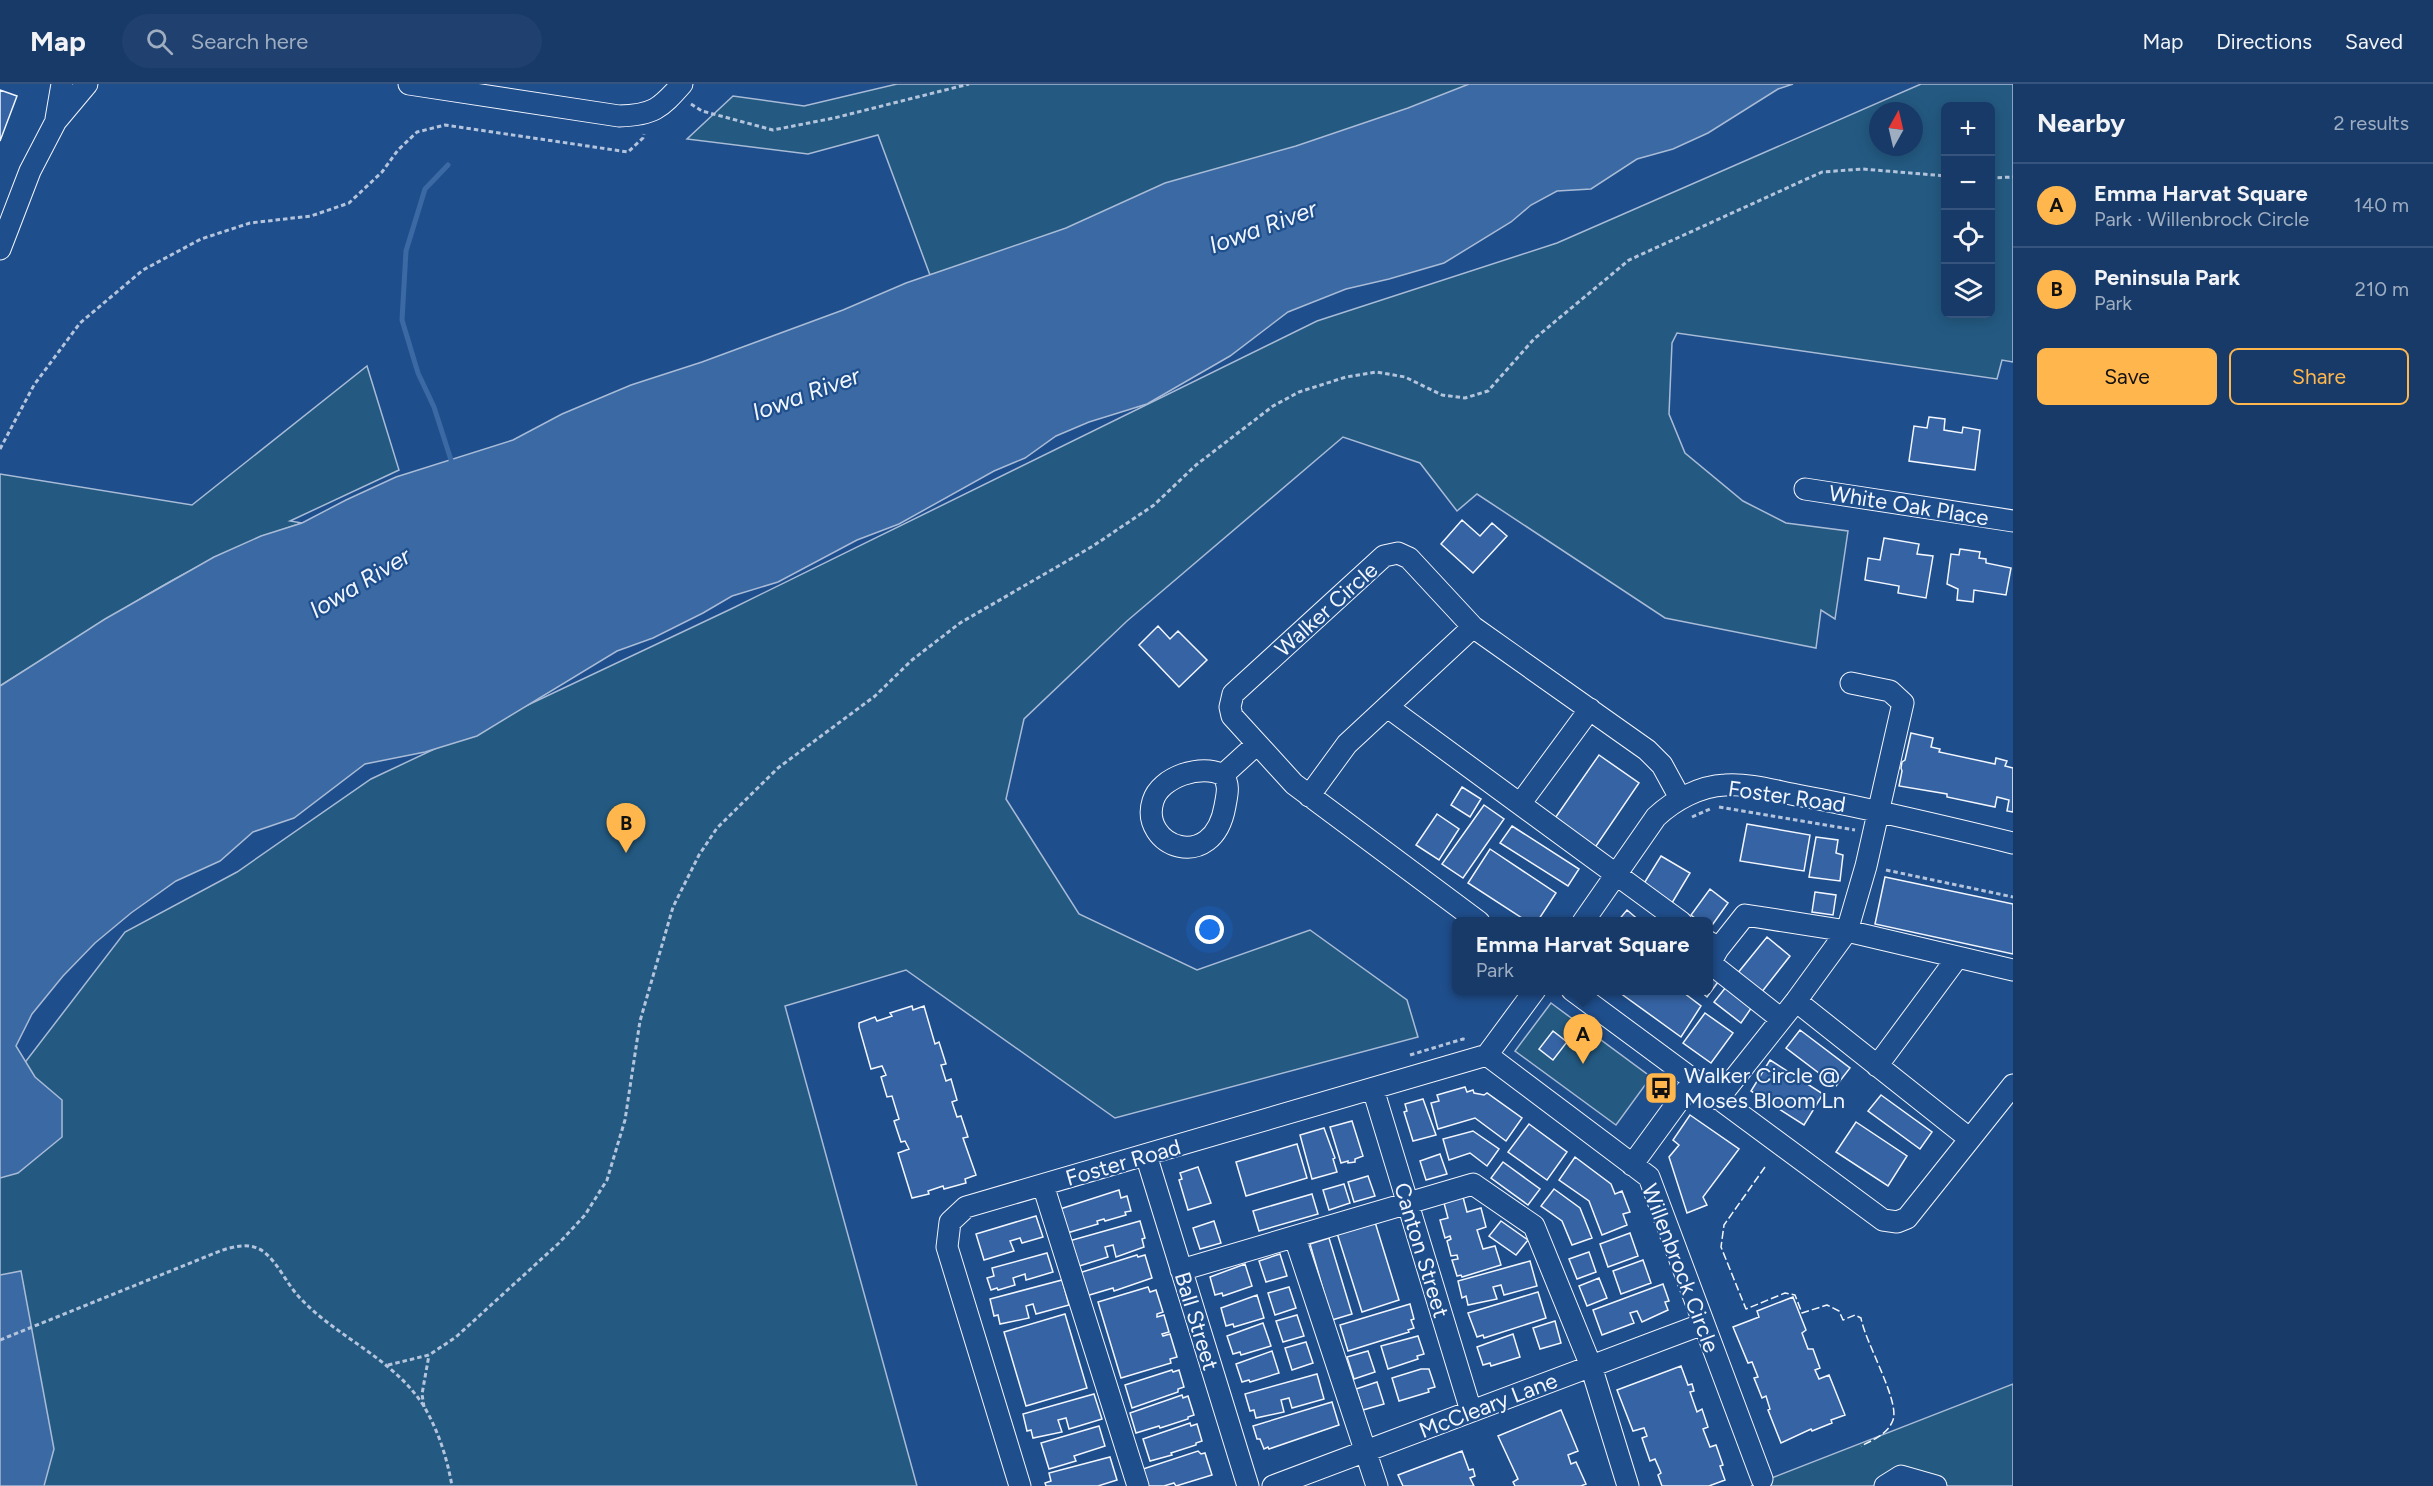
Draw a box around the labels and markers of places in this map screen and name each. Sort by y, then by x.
pin: B [606,804,646,853]
pin: A [1564,1014,1602,1064]
place label: Walker Circle @ Moses Bloom Ln [1684,1062,1845,1114]
bus stop icon: Walker Circle @ Moses Bloom Ln [1643,1070,1679,1106]

